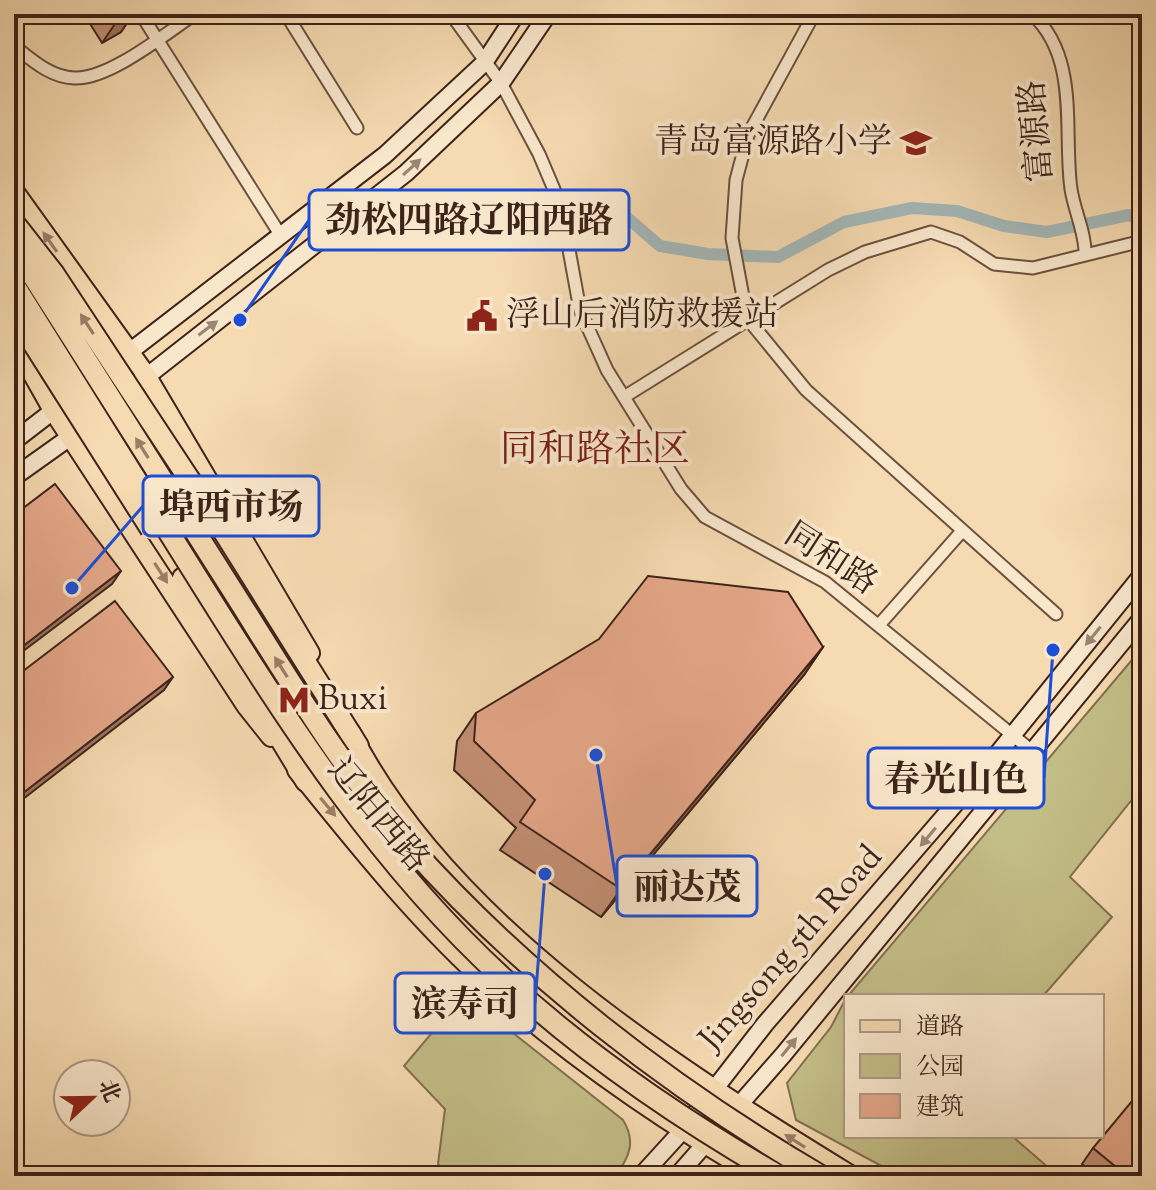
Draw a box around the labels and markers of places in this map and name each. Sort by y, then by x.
place label: 青岛富源路小学 [654,119,892,168]
school or university icon: 青岛富源路小学 [899,126,933,160]
callout: 劲松四路辽阳西路 [309,190,629,250]
place label: 浮山后消防救援站 [506,292,778,341]
public building icon: 浮山后消防救援站 [465,299,499,333]
callout: 埠西市场 [143,476,319,536]
place label: Buxi [318,676,387,725]
metro station icon: Buxi [277,683,311,717]
callout: 春光山色 [868,748,1044,808]
callout: 丽达茂 [617,856,757,916]
callout: 滨寿司 [395,973,535,1033]

